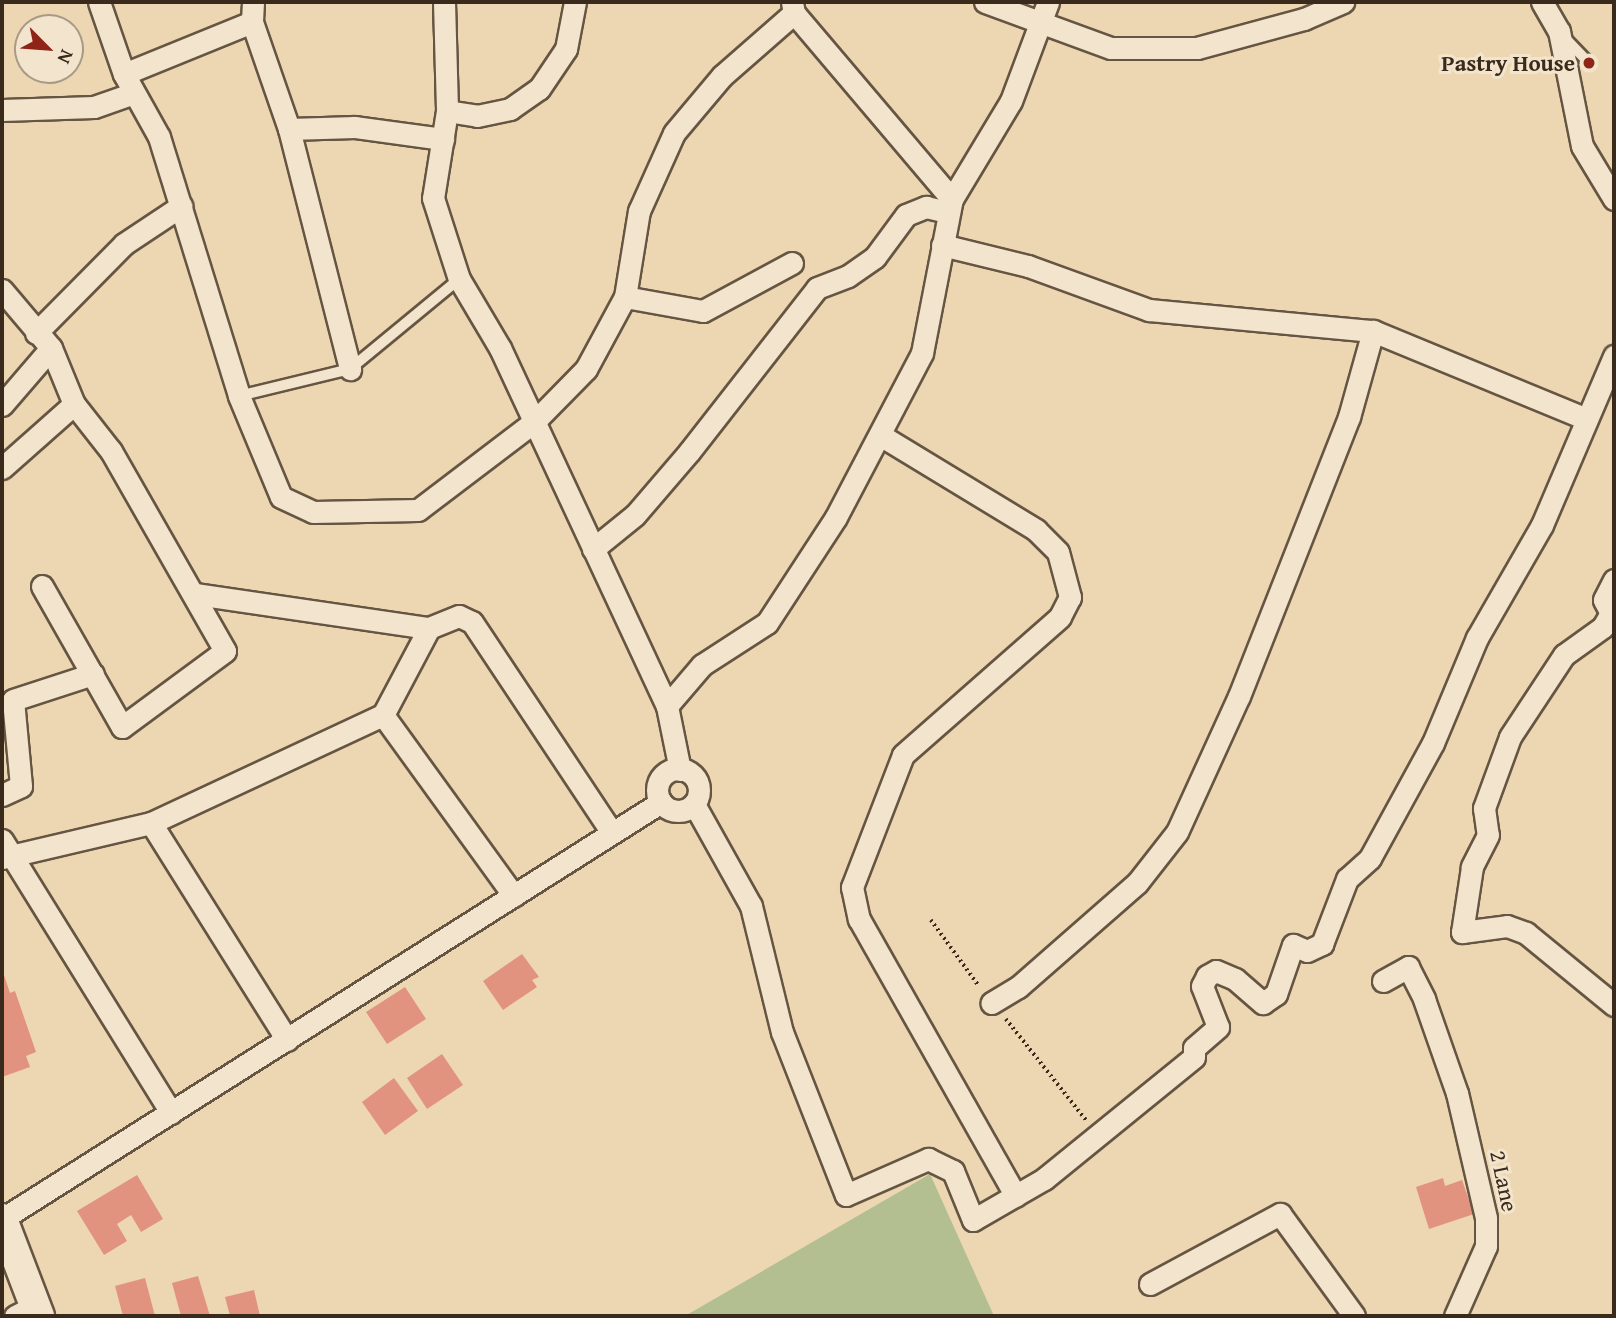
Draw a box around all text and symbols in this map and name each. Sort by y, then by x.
north arrow [14,14,84,84]
text: N [51,45,82,69]
place label: Pastry House [1441,49,1575,77]
marker: Pastry House [1581,55,1597,71]
street label: 2 Lane [1484,1148,1524,1214]

